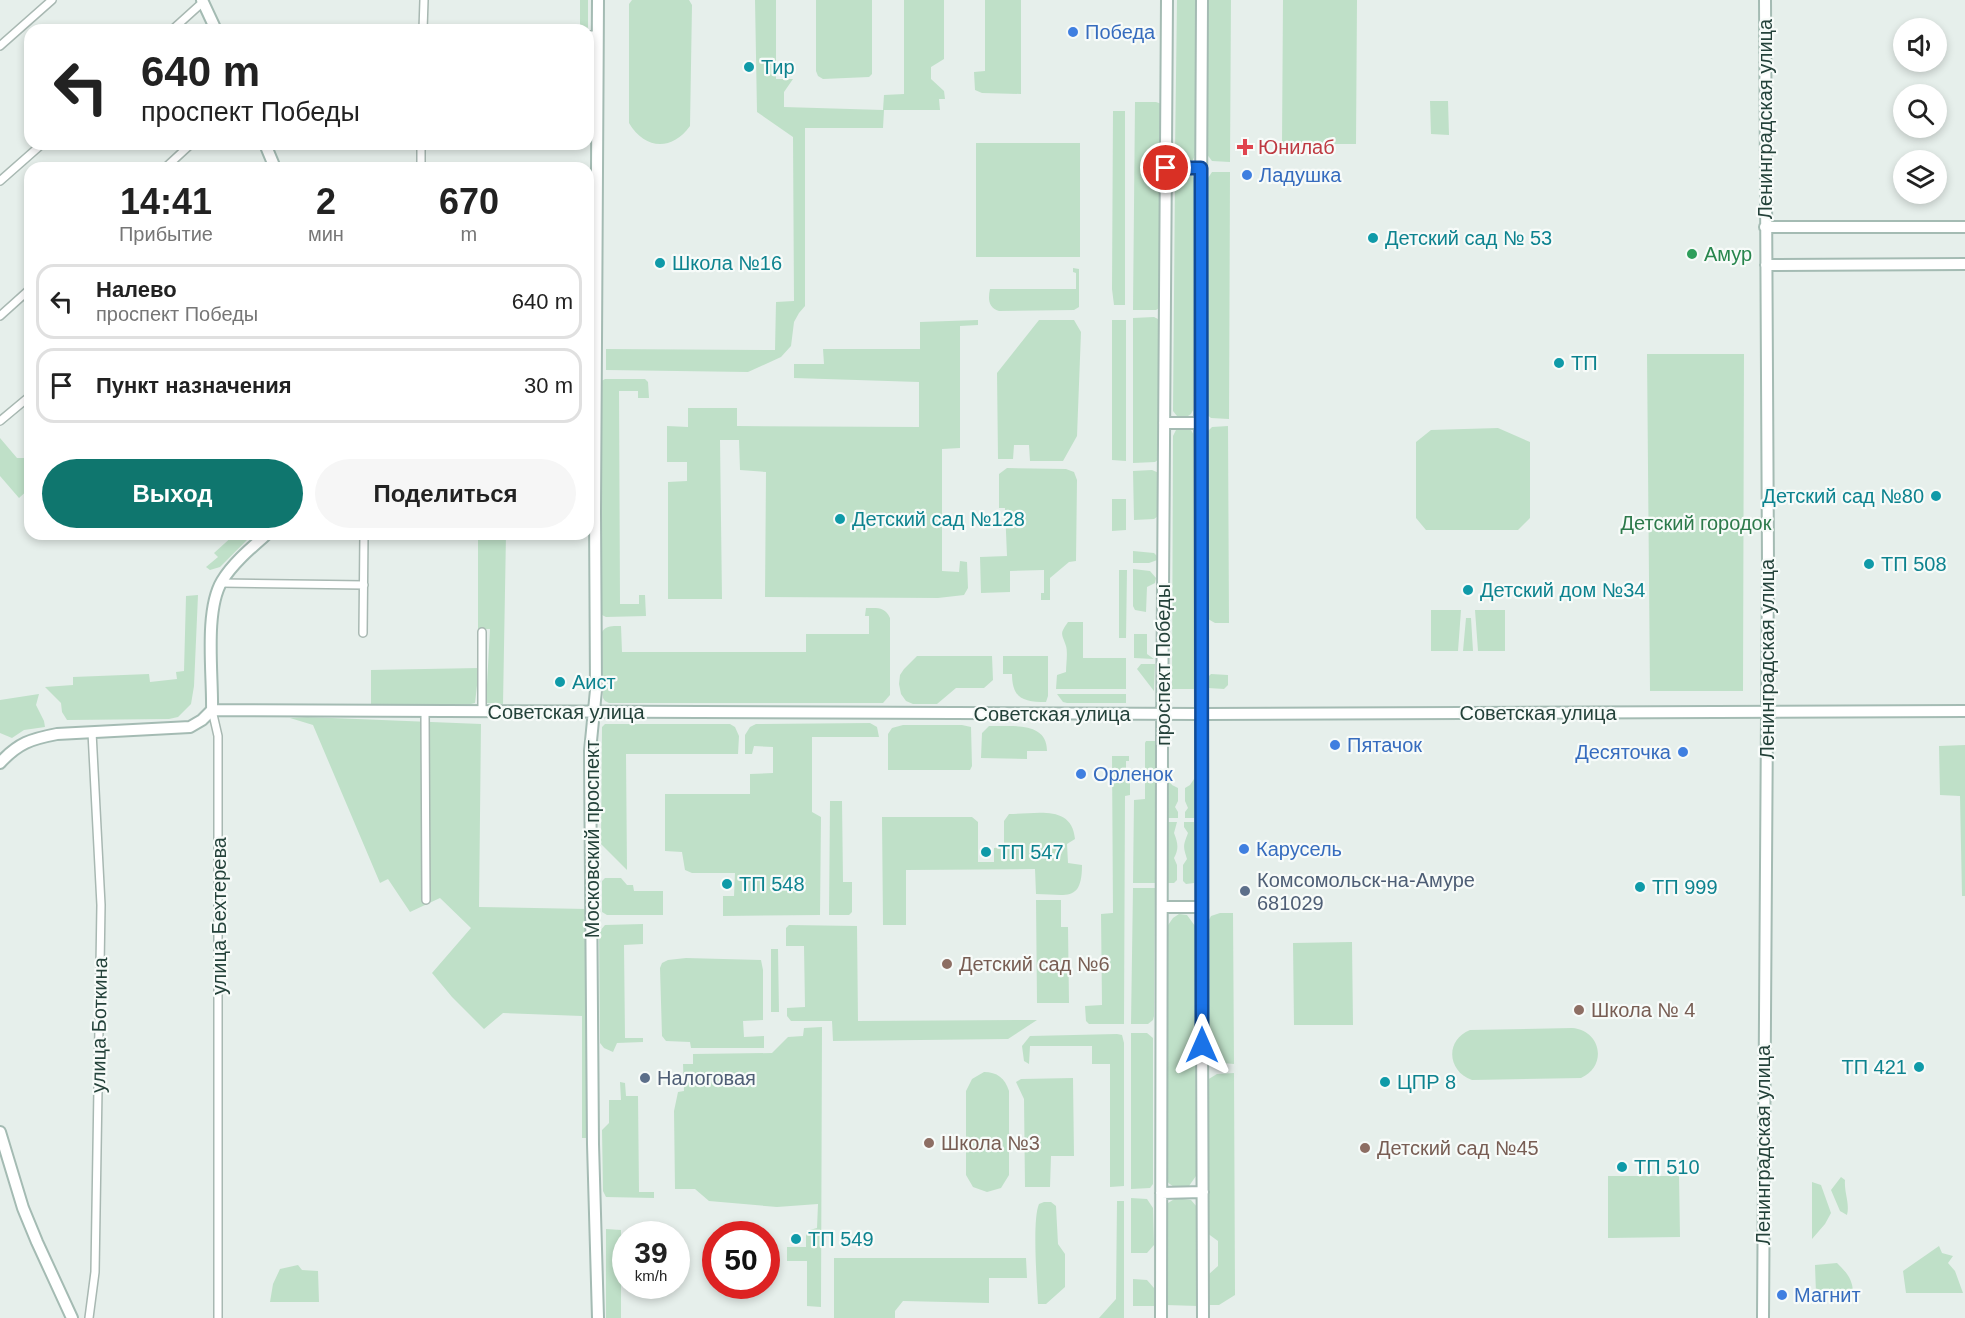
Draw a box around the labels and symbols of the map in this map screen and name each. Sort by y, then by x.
street label: Ленинградская улица [1754,18,1776,219]
place label: Победа [1085,21,1156,43]
marker: Победа [1066,25,1080,39]
place label: Тир [761,56,795,78]
marker: Тир [742,60,756,74]
place label: Юнилаб [1258,136,1335,158]
marker: Юнилаб [1236,138,1254,156]
pin [1140,142,1191,193]
place label: Ладушка [1259,164,1342,186]
marker: Ладушка [1240,168,1254,182]
place label: Детский сад № 53 [1385,227,1552,249]
marker: Детский сад № 53 [1366,231,1380,245]
place label: Амур [1704,243,1752,265]
marker: Амур [1685,247,1699,261]
place label: Школа №16 [672,252,782,274]
marker: Школа №16 [653,256,667,270]
place label: ТП [1571,352,1598,374]
marker: ТП [1552,356,1566,370]
place label: Детский сад №80 [1762,485,1924,507]
marker: Детский сад №80 [1929,489,1943,503]
place label: Детский сад №128 [852,508,1025,530]
marker: Детский сад №128 [833,512,847,526]
park label: Детский городок [1621,512,1772,534]
place label: ТП 508 [1881,553,1947,575]
marker: ТП 508 [1862,557,1876,571]
street label: Ленинградская улица [1756,558,1778,759]
place label: Детский дом №34 [1480,579,1645,601]
marker: Детский дом №34 [1461,583,1475,597]
street label: проспект Победы [1152,584,1174,746]
place label: Аист [572,671,616,693]
marker: Аист [553,675,567,689]
street label: Советская улица [487,701,645,723]
street label: Советская улица [1459,702,1617,724]
street label: Советская улица [973,703,1131,725]
place label: Пятачок [1347,734,1422,756]
marker: Пятачок [1328,738,1342,752]
street label: Московский проспект [581,740,603,938]
place label: Десяточка [1575,741,1672,763]
marker: Десяточка [1676,745,1690,759]
place label: Орленок [1093,763,1173,785]
marker: Орленок [1074,767,1088,781]
street label: улица Бехтерева [208,836,230,995]
place label: Карусель [1256,838,1342,860]
place label: ТП 547 [998,841,1064,863]
marker: Карусель [1237,842,1251,856]
marker: ТП 547 [979,845,993,859]
place label: Комсомольск-на-Амуре 681029 [1257,869,1475,914]
place label: ТП 548 [739,873,805,895]
place label: ТП 999 [1652,876,1718,898]
marker: ТП 548 [720,877,734,891]
marker: ТП 999 [1633,880,1647,894]
marker: Комсомольск-на-Амуре 681029 [1238,884,1252,898]
place label: Детский сад №6 [959,953,1110,975]
street label: улица Боткина [87,956,111,1093]
marker: Детский сад №6 [940,957,954,971]
place label: Школа № 4 [1591,999,1695,1021]
marker: Школа № 4 [1572,1003,1586,1017]
position arrow [1170,1013,1234,1077]
street label: Ленинградская улица [1752,1044,1774,1245]
place label: ТП 421 [1841,1056,1907,1078]
marker: ТП 421 [1912,1060,1926,1074]
place label: Налоговая [657,1067,756,1089]
marker: Налоговая [638,1071,652,1085]
place label: ЦПР 8 [1397,1071,1456,1093]
marker: ЦПР 8 [1378,1075,1392,1089]
place label: Школа №3 [941,1132,1040,1154]
marker: Школа №3 [922,1136,936,1150]
place label: Детский сад №45 [1377,1137,1539,1159]
marker: Детский сад №45 [1358,1141,1372,1155]
place label: ТП 510 [1634,1156,1700,1178]
marker: ТП 510 [1615,1160,1629,1174]
speed limit sign: 50 [702,1221,780,1299]
place label: ТП 549 [808,1228,874,1250]
marker: ТП 549 [789,1232,803,1246]
place label: Магнит [1794,1284,1861,1306]
marker: Магнит [1775,1288,1789,1302]

